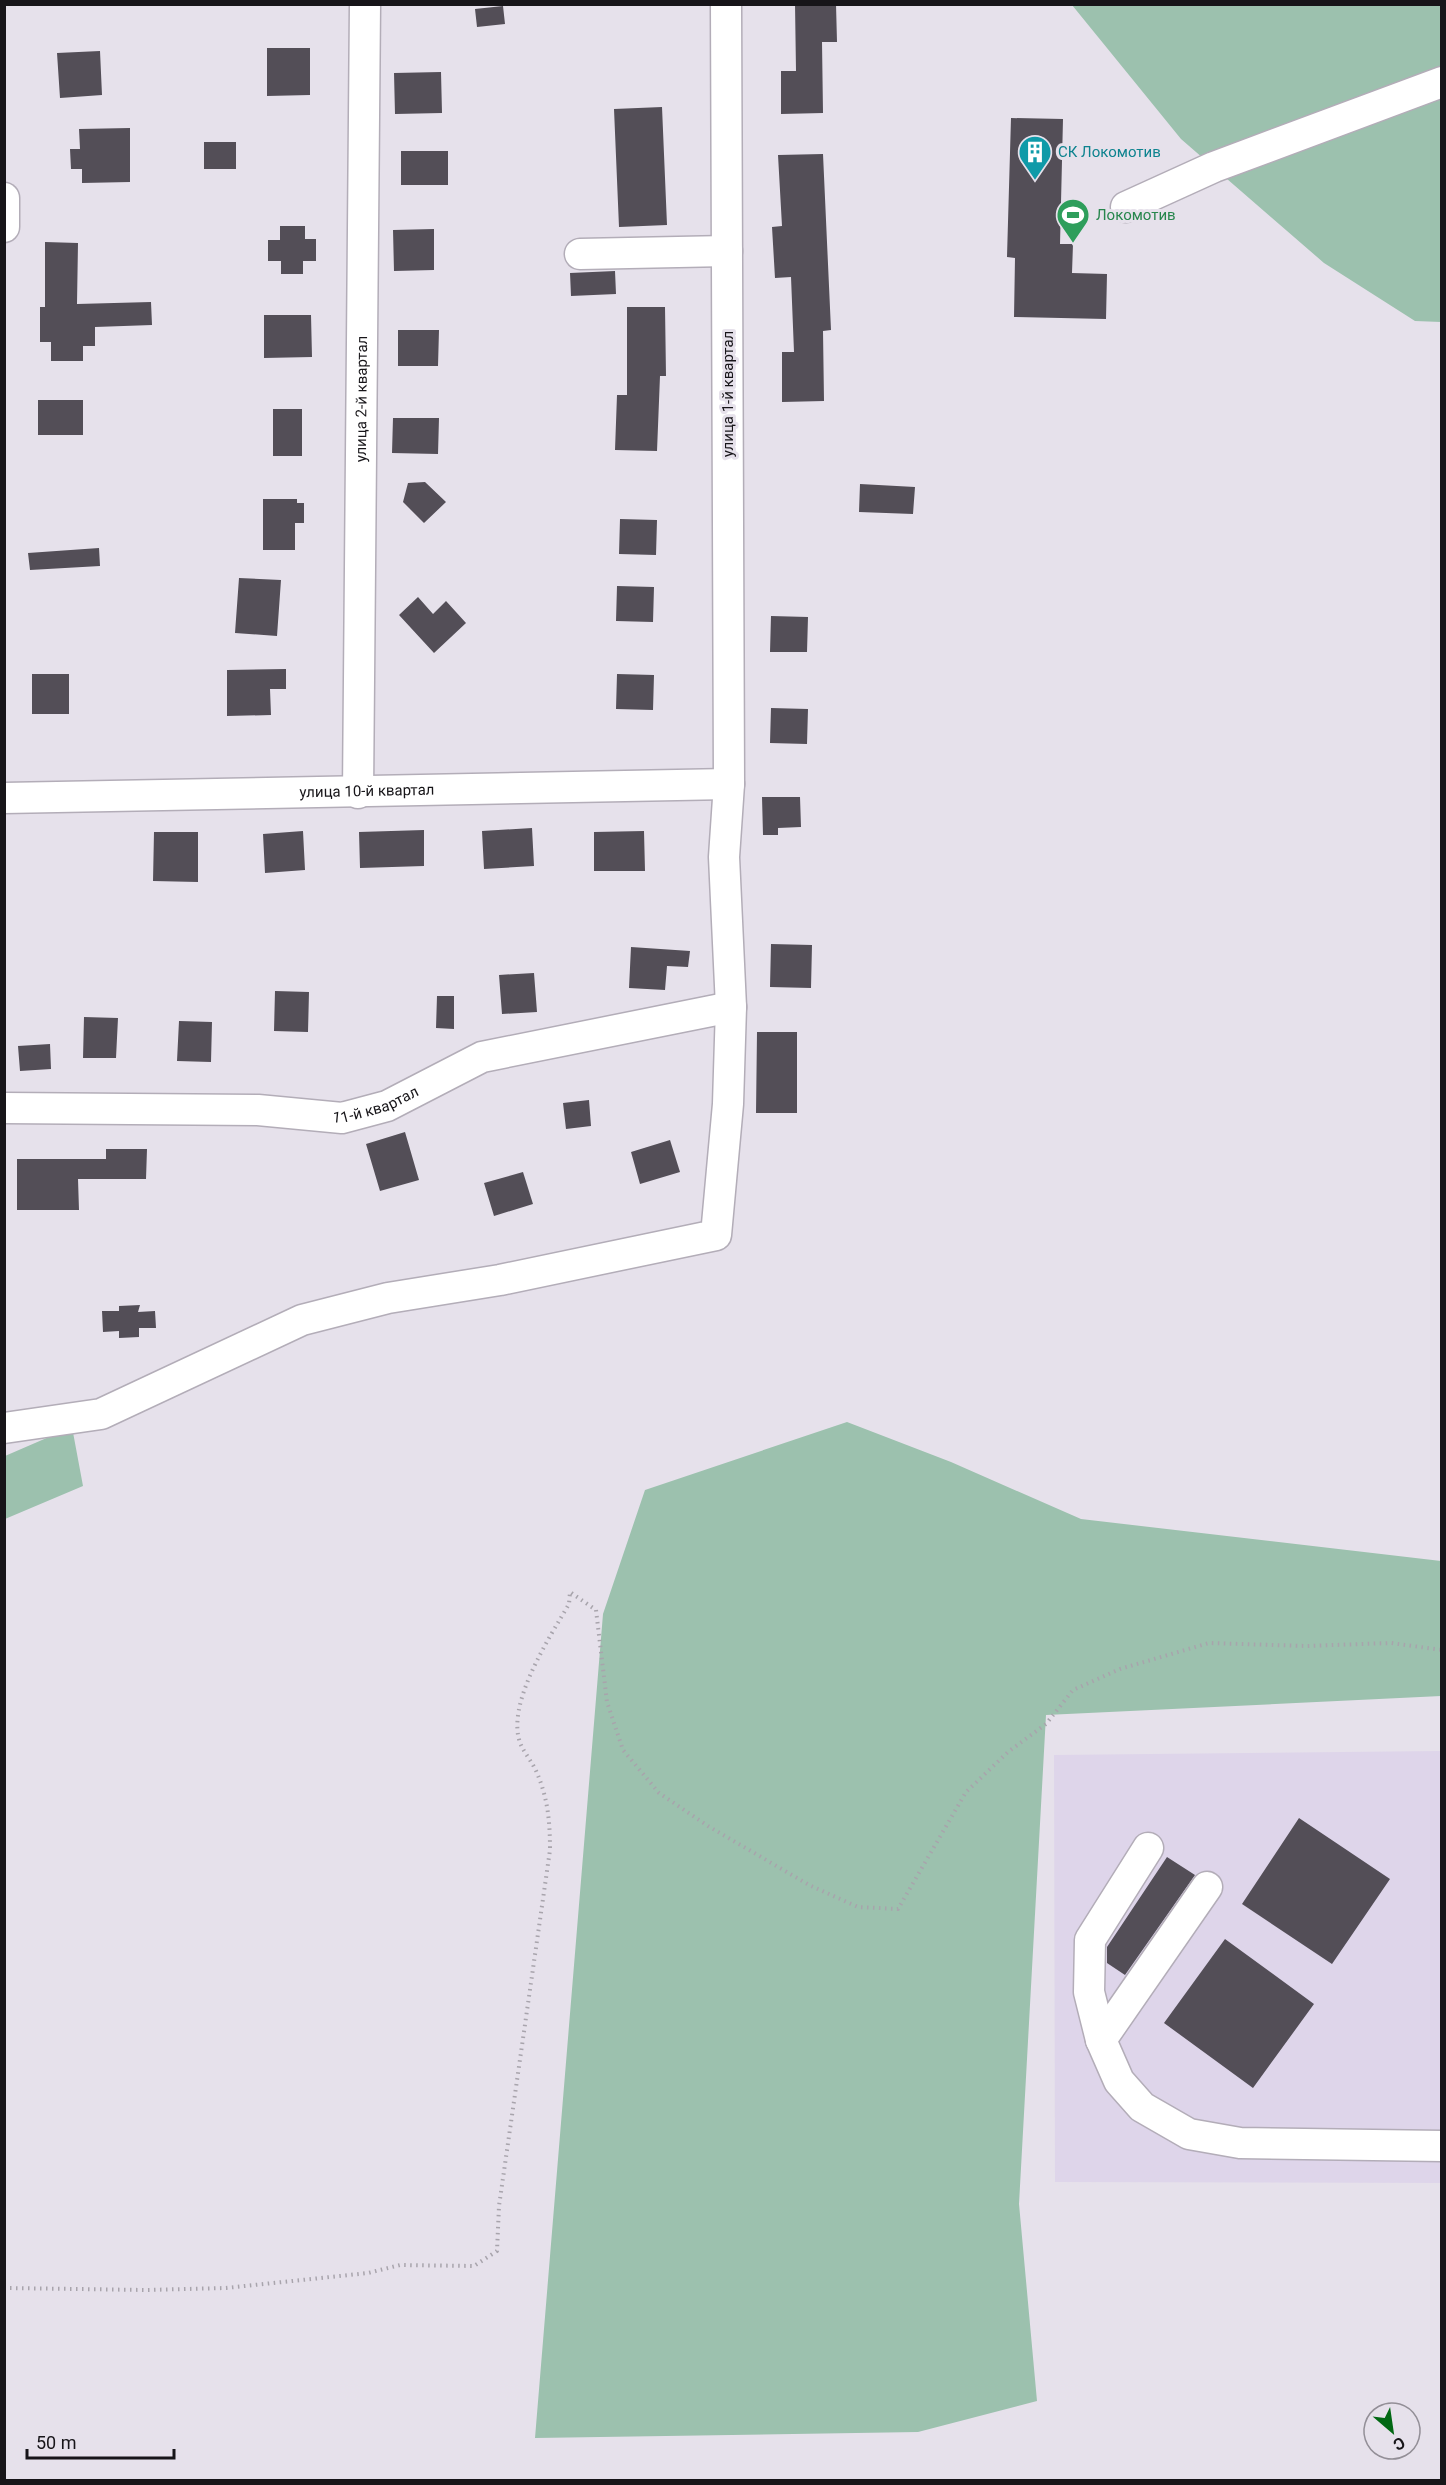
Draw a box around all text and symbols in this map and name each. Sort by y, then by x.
building icon: СК Локомотив [1017,134,1053,181]
place label: СК Локомотив [1058,143,1161,161]
sports icon: Локомотив [1055,197,1091,244]
place label: Локомотив [1096,206,1176,224]
street label: улица 1-й квартал [719,331,737,457]
street label: улица 2-й квартал [352,336,371,462]
street label: улица 10-й квартал [299,781,435,801]
street label: 11-й квартал [332,1082,421,1127]
north arrow [1362,2401,1422,2461]
scale bar [27,2422,174,2460]
text: 50 m [36,2432,76,2453]
text: С [1390,2433,1408,2455]

